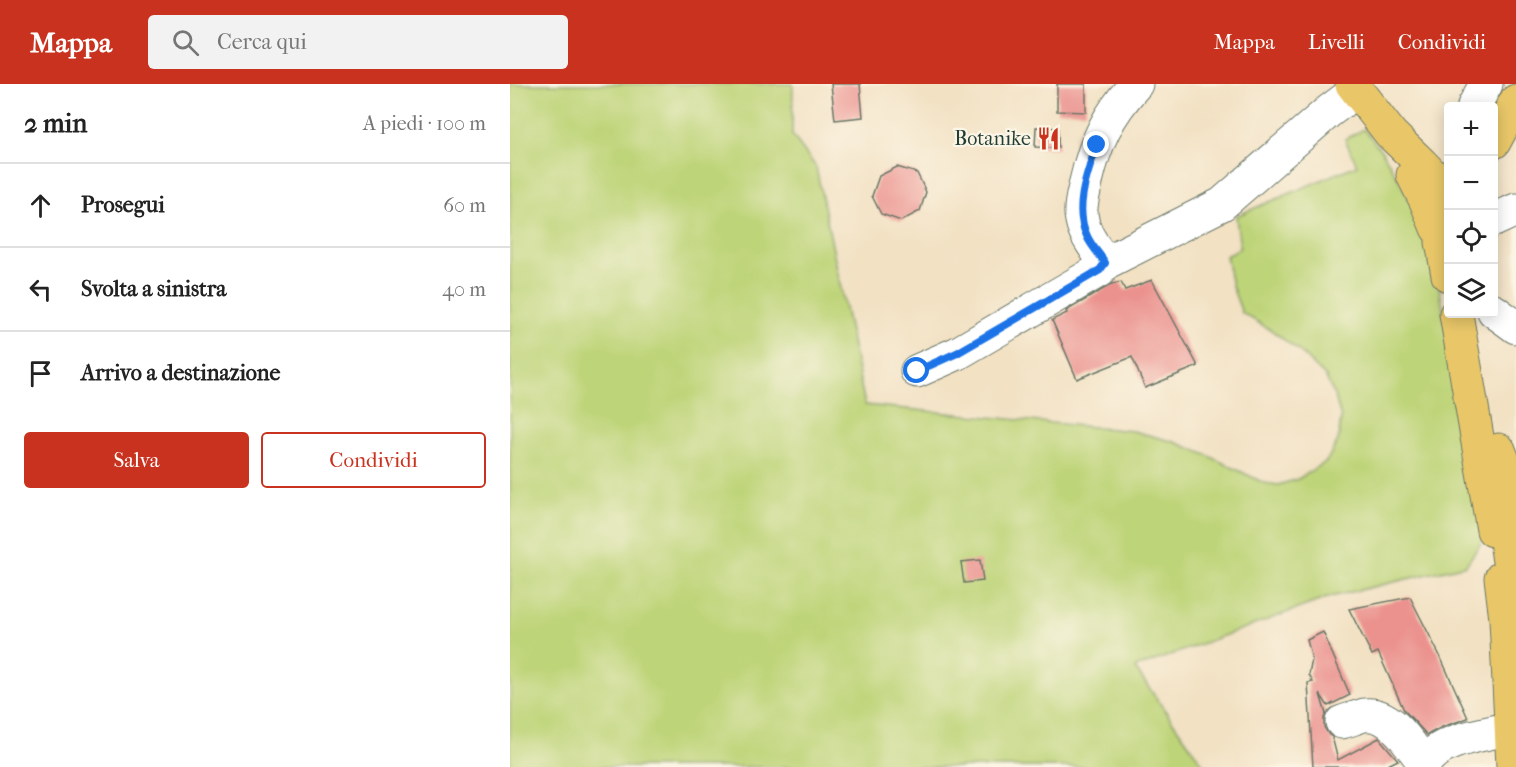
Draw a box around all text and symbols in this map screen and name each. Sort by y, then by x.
search box [148,15,568,69]
text: Mappa [30,26,112,59]
icon: search [169,26,202,59]
text: Cerca qui [217,29,307,55]
text: Mappa [1214,30,1275,54]
text: Livelli [1308,30,1365,54]
text: Condividi [1398,30,1486,54]
map controls [1444,102,1498,318]
button: + [1444,102,1498,156]
text: 2 min [24,108,87,139]
text: A piedi · 100 m [363,112,486,135]
restaurant icon: Botanike [1036,125,1062,151]
place label: Botanike [954,127,1031,150]
route end [1083,131,1109,157]
button: − [1444,156,1498,210]
icon: ahead [24,189,57,222]
text: Prosegui [81,192,165,218]
text: 60 m [443,194,486,217]
button: locate [1444,210,1498,264]
button: layers [1444,264,1498,318]
icon: left [24,273,57,306]
text: Svolta a sinistra [81,276,226,302]
text: 40 m [442,278,486,301]
icon: arrive [24,357,57,390]
route start [903,357,929,383]
text: Arrivo a destinazione [81,360,280,386]
button: Salva [24,432,249,488]
button: Condividi [261,432,486,488]

